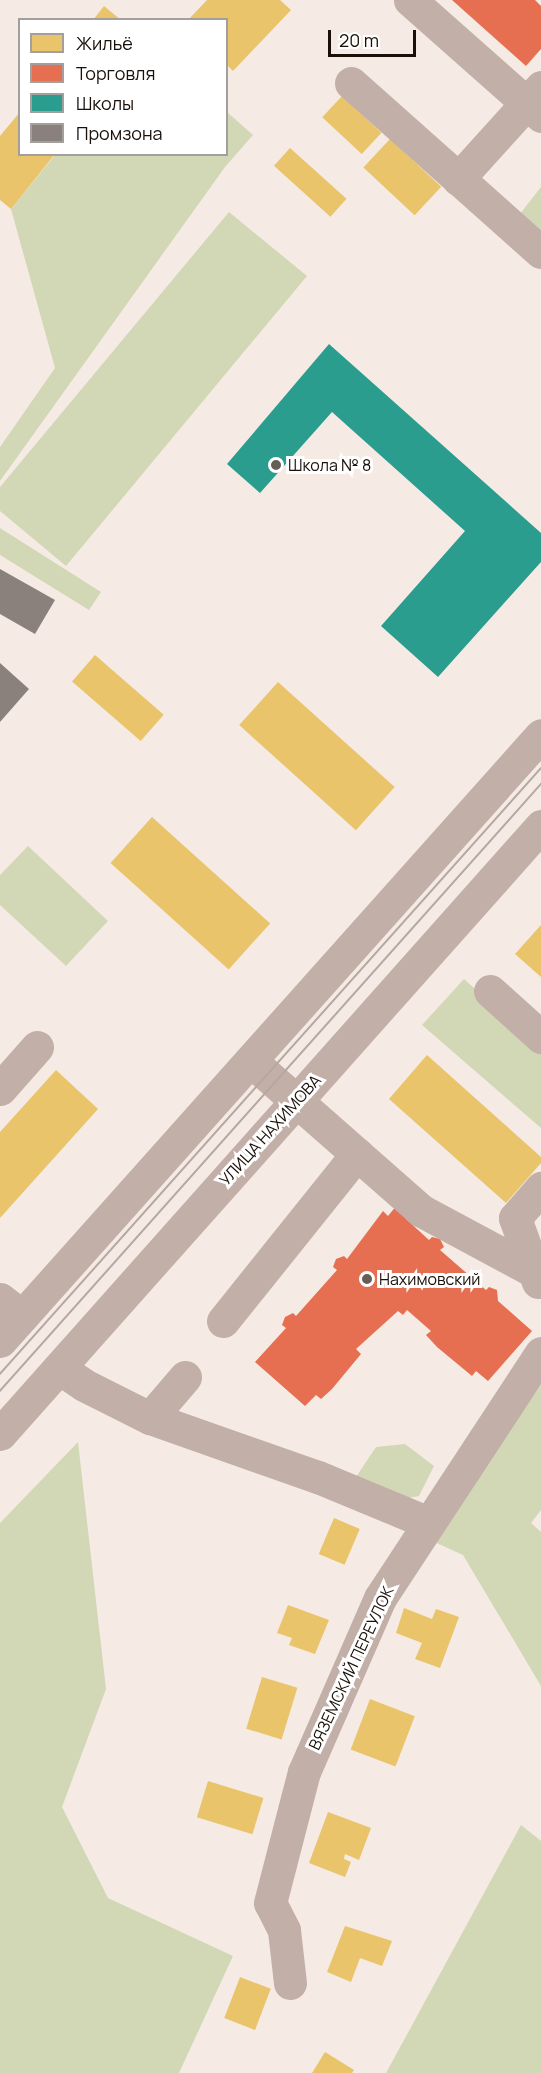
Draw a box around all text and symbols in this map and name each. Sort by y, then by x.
legend [18,18,228,156]
scale bar [331,18,420,56]
text: 20 m [339,28,379,52]
text: Жильё [76,31,133,55]
text: Торговля [76,61,155,85]
text: Школы [76,91,134,115]
text: Промзона [76,121,163,145]
place label: Школа № 8 [288,455,371,475]
marker: Школа № 8 [269,458,283,472]
street label: УЛИЦА НАХИМОВА [215,1071,325,1189]
place label: Нахимовский [379,1269,480,1289]
marker: Нахимовский [360,1272,374,1286]
street label: ВЯЗЕМСКИЙ ПЕРЕУЛОК [305,1583,397,1753]

